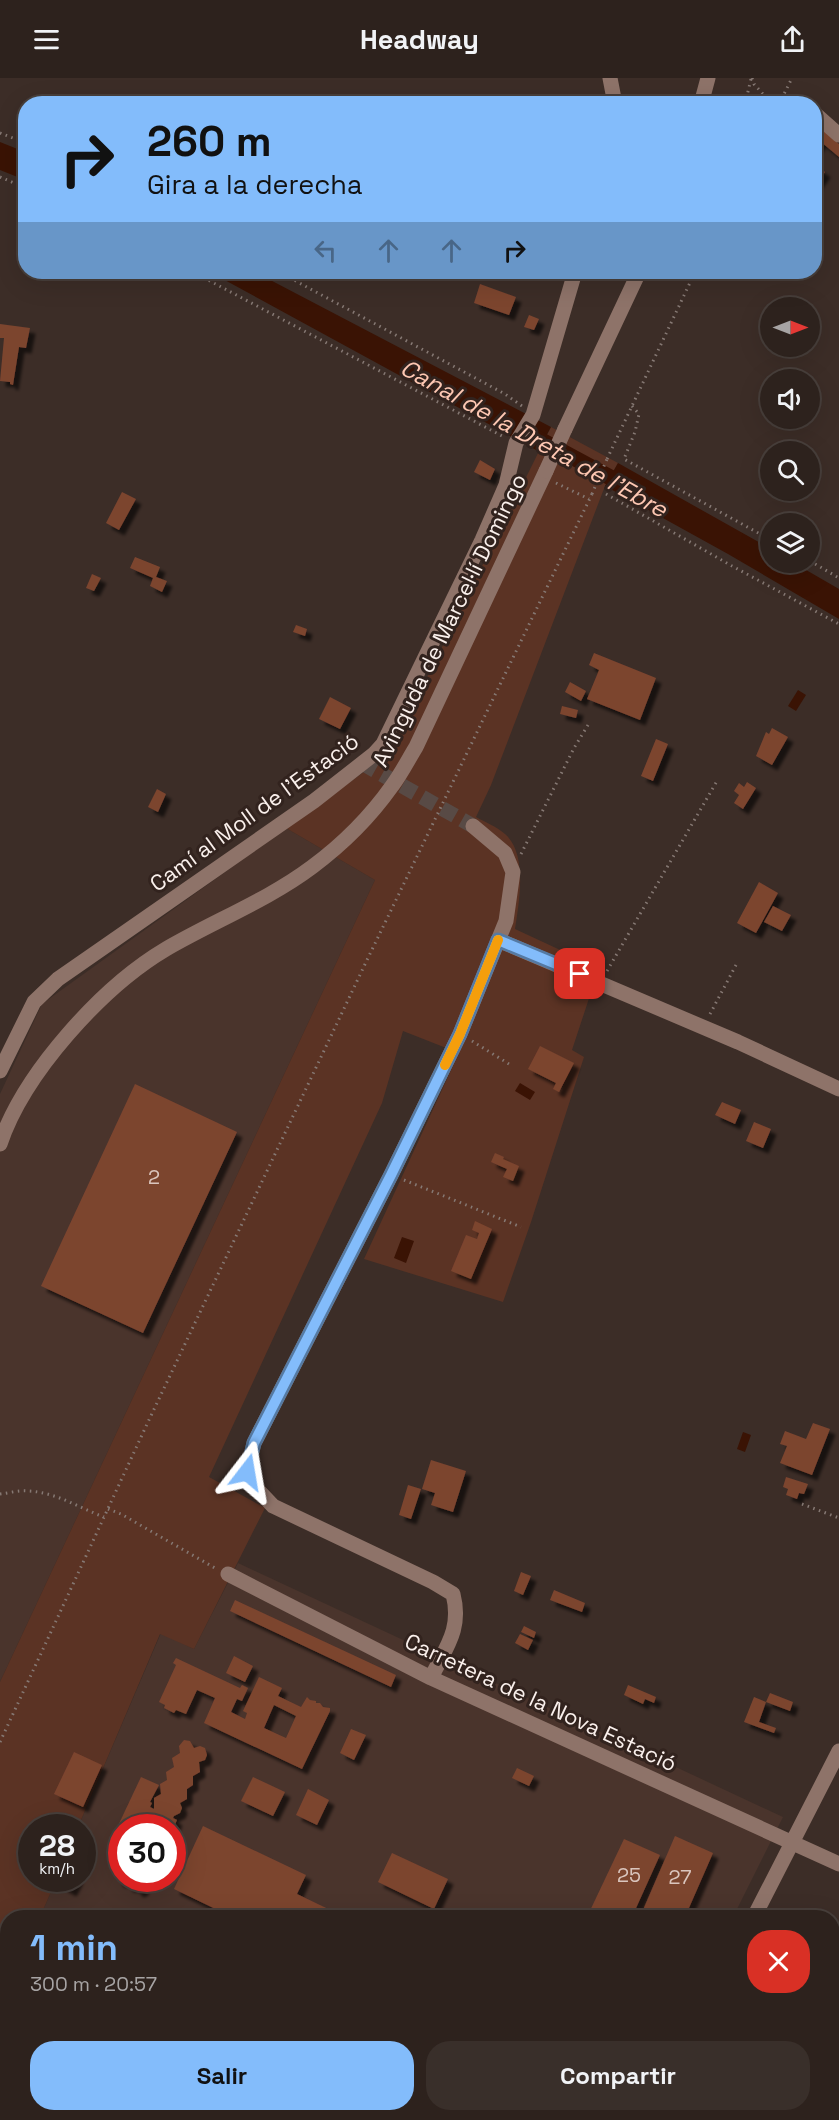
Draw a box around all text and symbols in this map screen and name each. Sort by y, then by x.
text: Headway [360,22,479,57]
icon: menu [30,23,63,56]
icon: share [776,23,809,56]
text: 260 m [147,115,272,168]
icon: right [48,120,126,198]
text: Gira a la derecha [147,167,362,202]
icon: left [309,234,342,267]
icon: ahead [372,234,405,267]
icon: ahead [435,234,468,267]
icon: right [498,234,531,267]
north arrow [760,297,820,357]
map controls [760,297,820,573]
water label: Canal de la Dreta de l'Ebre [395,352,673,525]
button: sound [760,369,820,429]
button: search [760,441,820,501]
street label: Avinguda de Marcel·lí Domingo [366,469,532,771]
button: layers [760,513,820,573]
street label: Camí al Moll de l'Estació [144,727,364,897]
pin [554,948,605,999]
icon: arrive [563,957,596,990]
house number: 2 [148,1164,160,1190]
position arrow [215,1440,279,1504]
street label: Carretera de la Nova Estació [401,1627,681,1777]
speed limit sign: 30 [108,1814,186,1892]
text: 28 [39,1826,75,1865]
text: km/h [39,1859,75,1878]
house number: 25 [617,1862,641,1888]
house number: 27 [668,1864,692,1890]
text: 1 min [30,1925,118,1971]
button: close [747,1930,810,1993]
text: 300 m · 20:57 [30,1971,157,1997]
button: Salir [30,2041,414,2110]
button: Compartir [426,2041,810,2110]

